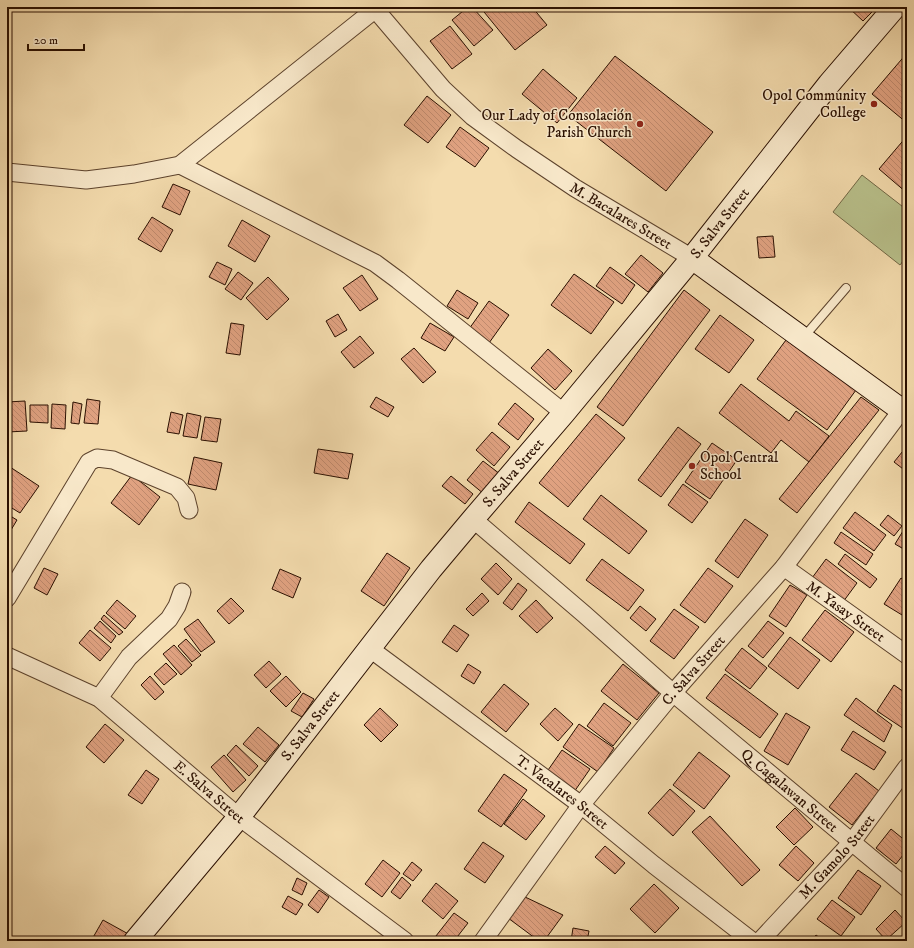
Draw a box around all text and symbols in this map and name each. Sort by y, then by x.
scale bar [28,26,84,52]
text: 20 m [34,33,58,48]
place label: Opol Community College [762,86,867,122]
marker: Opol Community College [869,99,879,109]
place label: Our Lady of Consolación Parish Church [482,106,632,142]
marker: Our Lady of Consolación Parish Church [635,119,645,129]
street label: M. Bacalares Street [567,178,676,254]
street label: S. Salva Street [686,184,753,262]
street label: S. Salva Street [478,434,548,511]
place label: Opol Central School [700,448,779,484]
marker: Opol Central School [687,461,697,471]
street label: M. Yasay Street [803,577,889,646]
street label: C. Salva Street [657,631,729,709]
street label: S. Salva Street [277,686,344,765]
street label: Q. Cagalawan Street [737,744,842,836]
street label: T. Vacalares Street [512,751,613,833]
street label: E. Salva Street [170,756,249,828]
street label: M. Gamolo Street [794,810,879,903]

